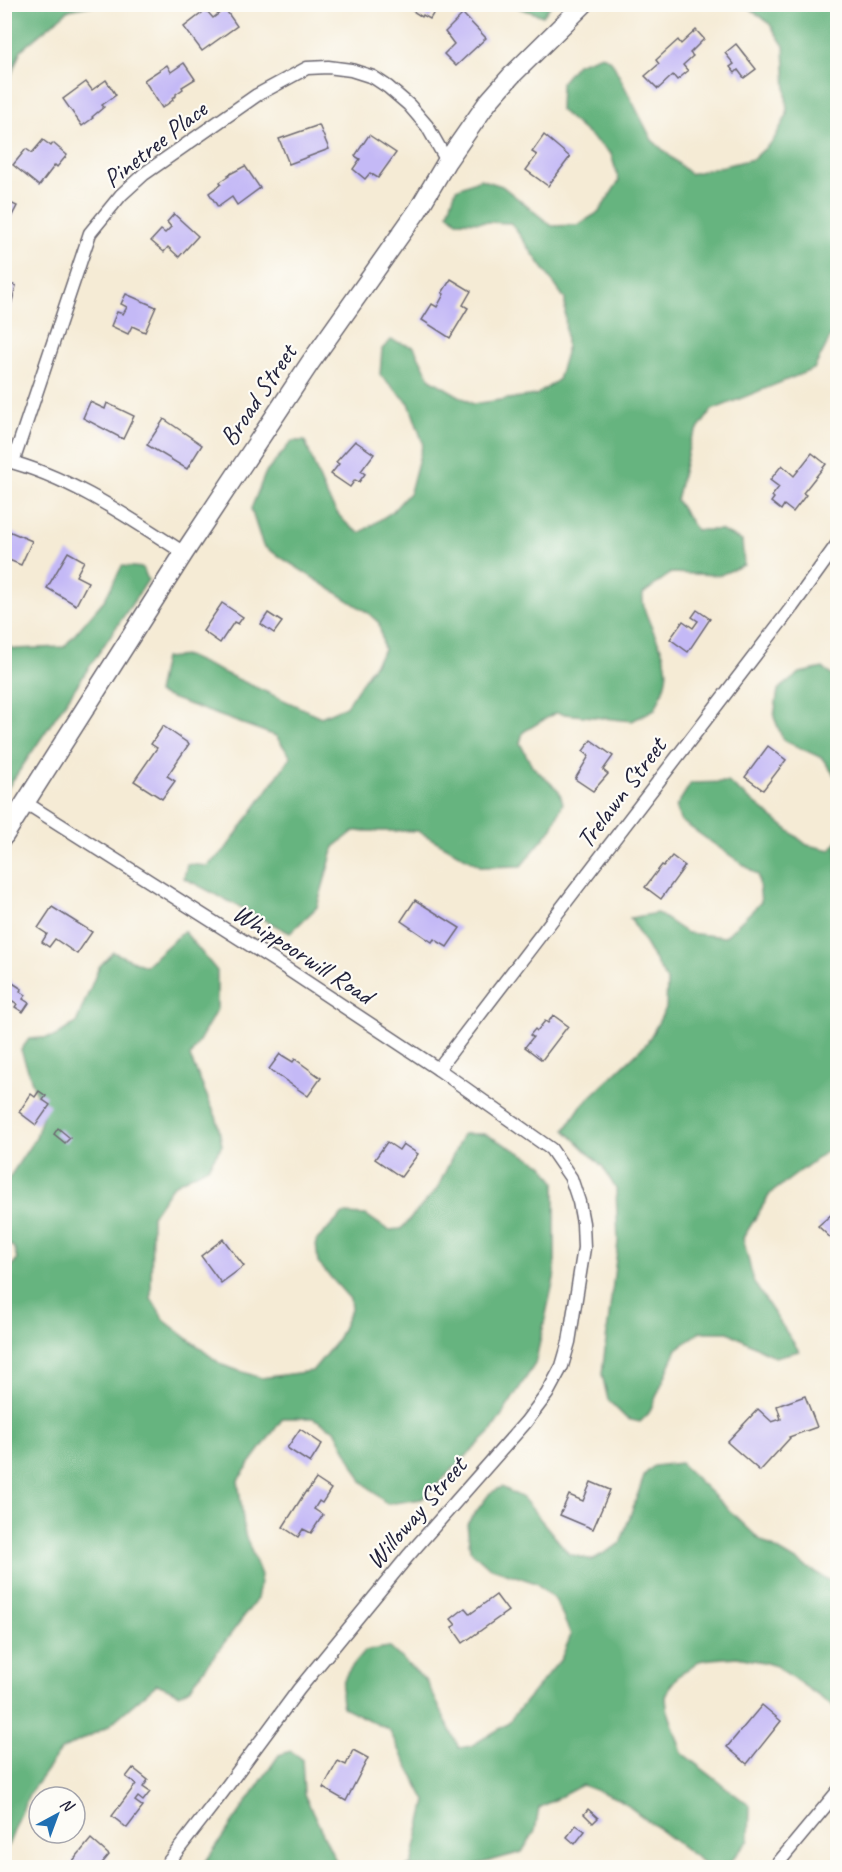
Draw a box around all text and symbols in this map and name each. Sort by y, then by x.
street label: Pinetree Place [96,92,215,195]
street label: Broad Street [212,336,305,452]
street label: Trelawn Street [569,729,675,855]
street label: Whippoorwill Road [227,896,383,1014]
street label: Willoway Street [358,1448,475,1576]
north arrow [27,1785,87,1845]
text: N [56,1794,79,1817]

